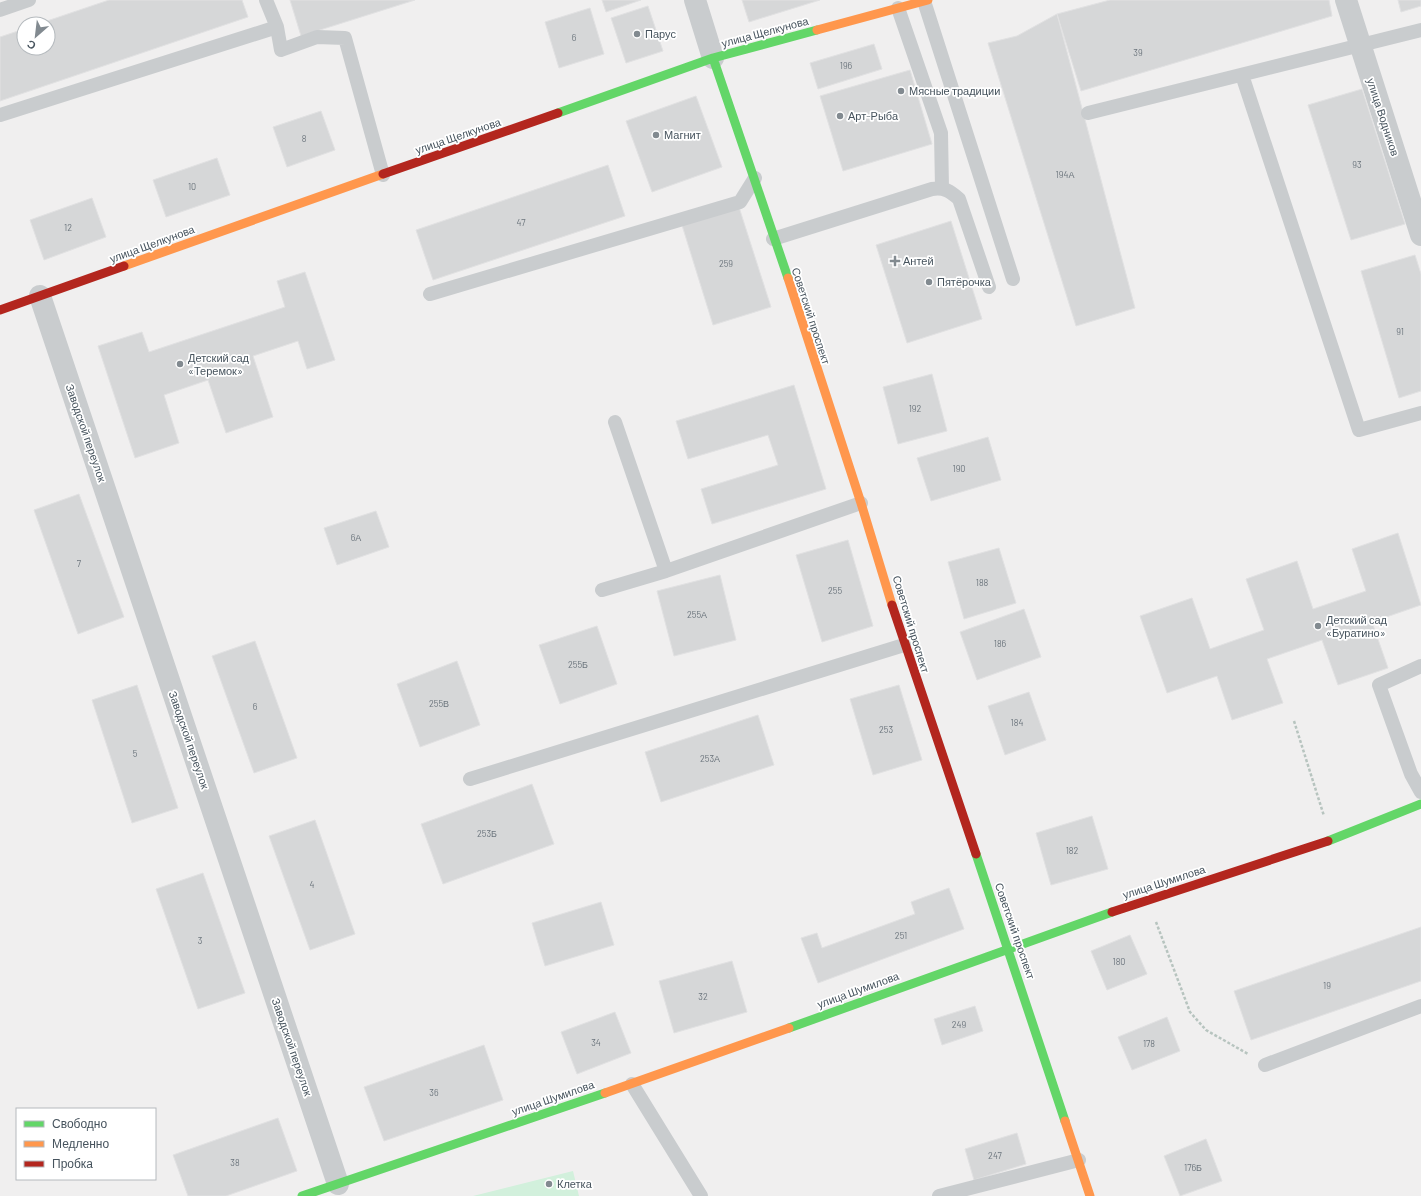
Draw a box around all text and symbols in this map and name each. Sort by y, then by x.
street label: улица Щелкунова [720,13,811,49]
north arrow [16,16,56,56]
place label: Парус [645,27,676,40]
marker: Парус [632,29,642,39]
house number: 6 [572,32,577,43]
text: С [24,38,38,53]
house number: 39 [1133,47,1143,58]
house number: 196 [840,60,853,71]
street label: улица Водников [1365,76,1402,158]
place label: Мясные традиции [909,84,1000,97]
marker: Мясные традиции [896,86,906,96]
place label: Арт-Рыба [848,109,899,122]
marker: Арт-Рыба [835,111,845,121]
street label: улица Щелкунова [413,115,503,156]
place label: Магнит [664,128,701,141]
marker: Магнит [651,130,661,140]
house number: 8 [302,133,307,144]
house number: 93 [1352,159,1362,170]
house number: 194А [1056,169,1074,180]
house number: 10 [188,181,196,192]
house number: 47 [517,217,526,228]
house number: 12 [64,222,72,233]
street label: улица Щелкунова [108,222,197,265]
place label: Антей [903,254,934,267]
marker: Антей [890,256,900,266]
house number: 259 [719,258,733,269]
street label: Советский проспект [790,266,833,366]
place label: Пятёрочка [937,275,992,288]
marker: Пятёрочка [924,277,934,287]
house number: 91 [1396,326,1404,337]
place label: Детский сад «Теремок» [188,351,250,377]
marker: Детский сад «Теремок» [175,359,185,369]
street label: Заводской переулок [64,382,109,484]
house number: 192 [909,403,922,414]
house number: 190 [953,463,965,474]
house number: 6А [351,532,361,543]
house number: 7 [77,558,82,569]
street label: Советский проспект [890,574,932,674]
house number: 188 [976,577,989,588]
house number: 255 [828,585,842,596]
house number: 255А [687,609,707,620]
place label: Детский сад «Буратино» [1326,613,1388,639]
marker: Детский сад «Буратино» [1313,621,1323,631]
house number: 186 [994,638,1007,649]
house number: 255Б [568,659,588,670]
street label: Заводской переулок [167,689,212,791]
house number: 255В [429,698,449,709]
house number: 6 [253,701,258,712]
house number: 184 [1011,717,1023,728]
house number: 253 [879,724,893,735]
house number: 5 [133,748,138,759]
house number: 253А [700,753,720,764]
house number: 253Б [477,828,497,839]
house number: 182 [1066,845,1079,856]
street label: улица Шумилова [1121,862,1208,901]
house number: 4 [310,879,315,890]
street label: Советский проспект [993,881,1038,981]
house number: 251 [895,930,907,941]
house number: 3 [198,935,203,946]
house number: 180 [1113,956,1125,967]
street label: улица Шумилова [815,968,901,1010]
house number: 19 [1323,980,1331,991]
house number: 32 [698,991,708,1002]
street label: Заводской переулок [270,996,315,1098]
house number: 249 [952,1019,967,1030]
house number: 34 [591,1037,601,1048]
house number: 178 [1143,1038,1155,1049]
street label: улица Шумилова [510,1077,596,1118]
house number: 36 [429,1087,439,1098]
legend [16,1108,156,1180]
text: Свободно [52,1116,107,1131]
text: Медленно [52,1136,109,1151]
house number: 247 [988,1150,1003,1161]
text: Пробка [52,1156,93,1171]
house number: 38 [230,1157,240,1168]
house number: 176Б [1184,1162,1202,1173]
place label: Клетка [557,1177,593,1190]
marker: Клетка [544,1179,554,1189]

